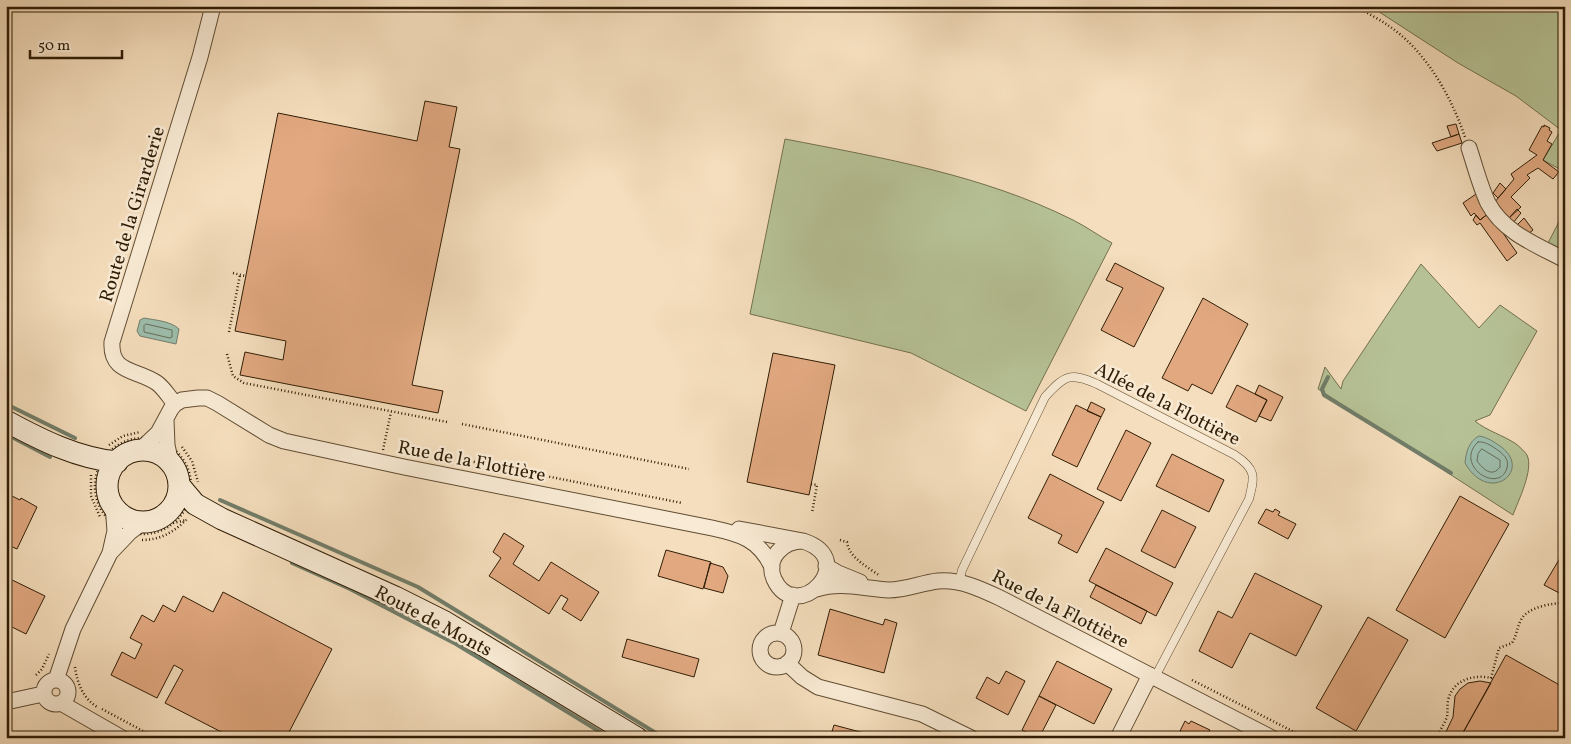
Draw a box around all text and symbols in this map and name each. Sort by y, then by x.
scale bar [30,28,122,60]
text: 50 m [38,36,70,57]
street label: Route de la Girarderie [94,123,172,306]
street label: Allée de la Flottière [1090,357,1244,453]
street label: Rue de la Flottière [395,435,548,489]
street label: Rue de la Flottière [987,564,1133,655]
street label: Route de Monts [370,580,496,664]

